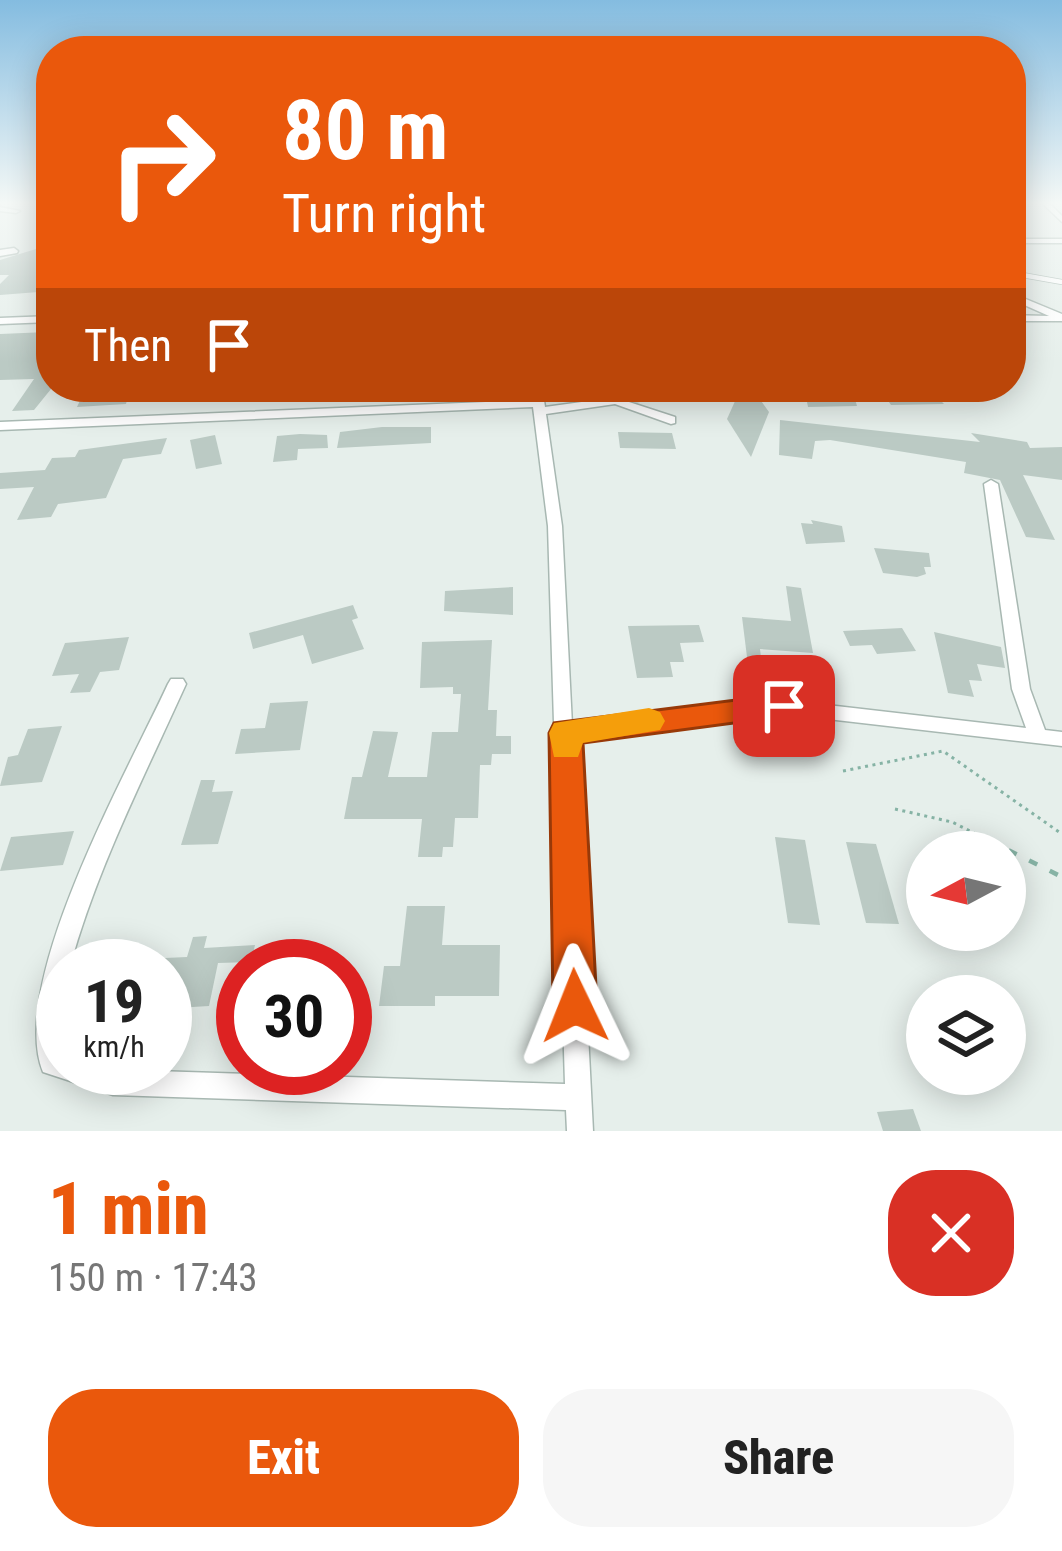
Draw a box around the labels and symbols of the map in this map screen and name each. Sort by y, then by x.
pin [733,655,835,757]
north arrow [906,831,1026,951]
speed limit sign: 30 [216,939,372,1095]
position arrow [512,943,638,1069]

